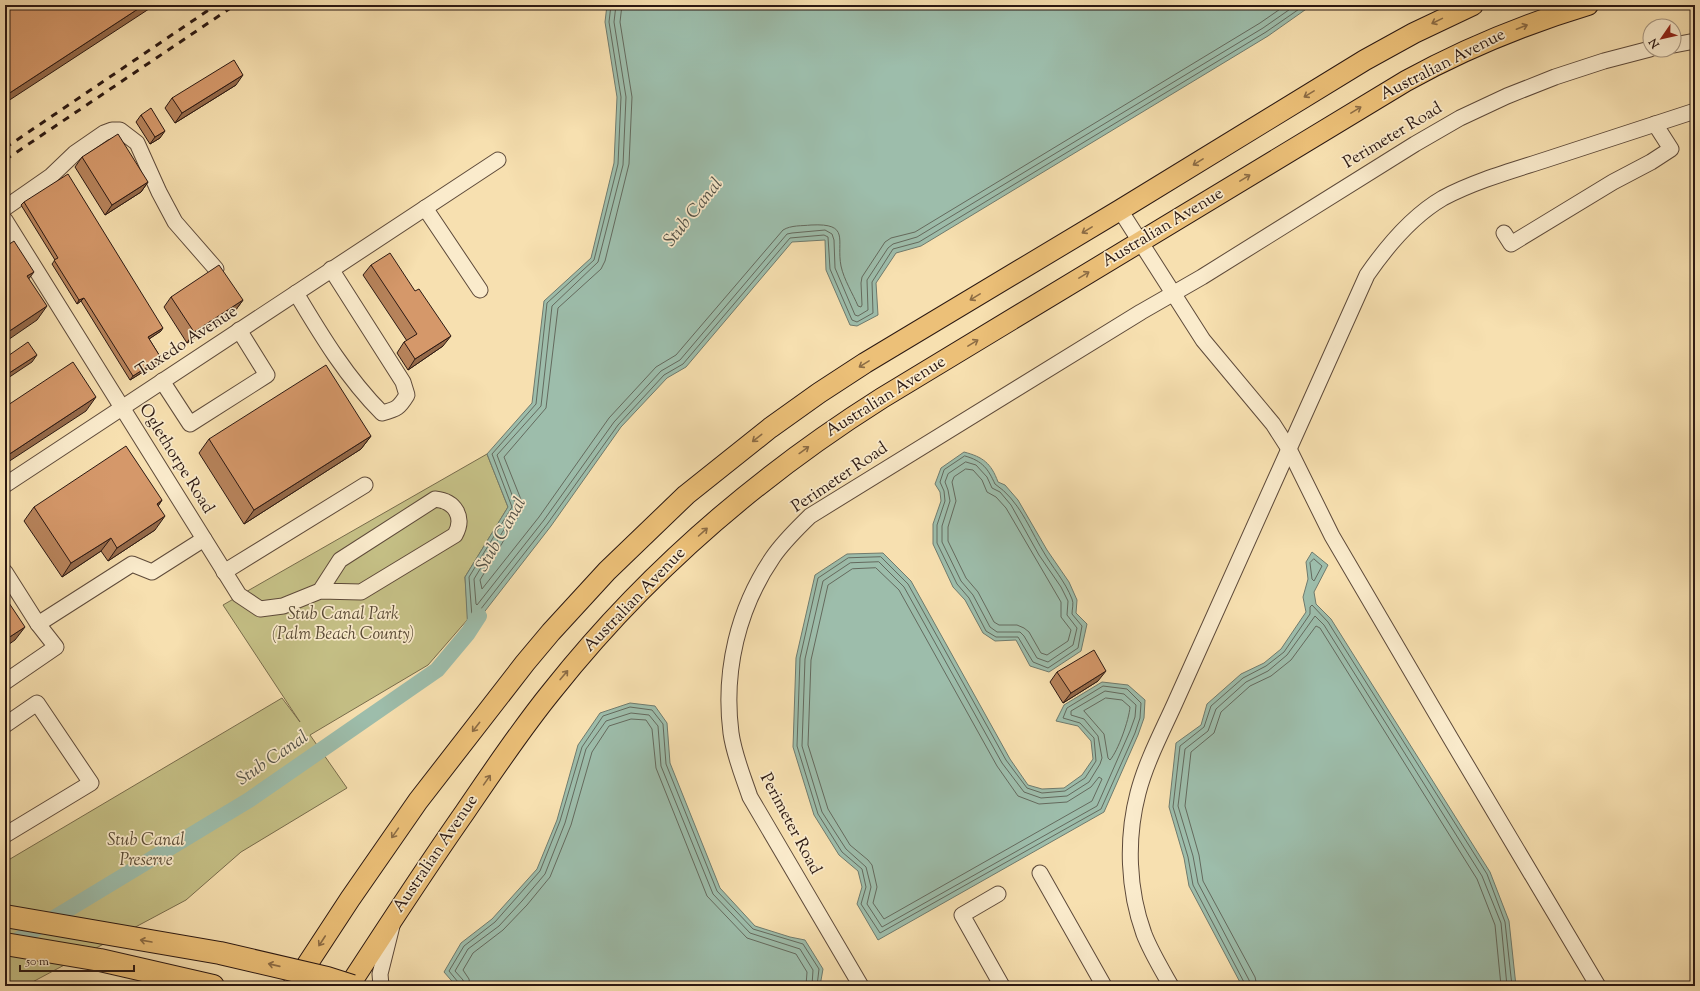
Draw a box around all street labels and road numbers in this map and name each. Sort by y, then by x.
street label: Australian Avenue [1376,23,1510,107]
street label: Perimeter Road [1339,97,1447,175]
street label: Australian Avenue [1098,182,1228,274]
street label: Tuxedo Avenue [132,300,242,384]
street label: Australian Avenue [821,350,951,444]
street label: Oglethorpe Road [133,399,220,519]
street label: Perimeter Road [787,437,893,519]
street label: Australian Avenue [579,542,691,658]
street label: Perimeter Road [753,769,827,879]
street label: Australian Avenue [388,790,484,918]

